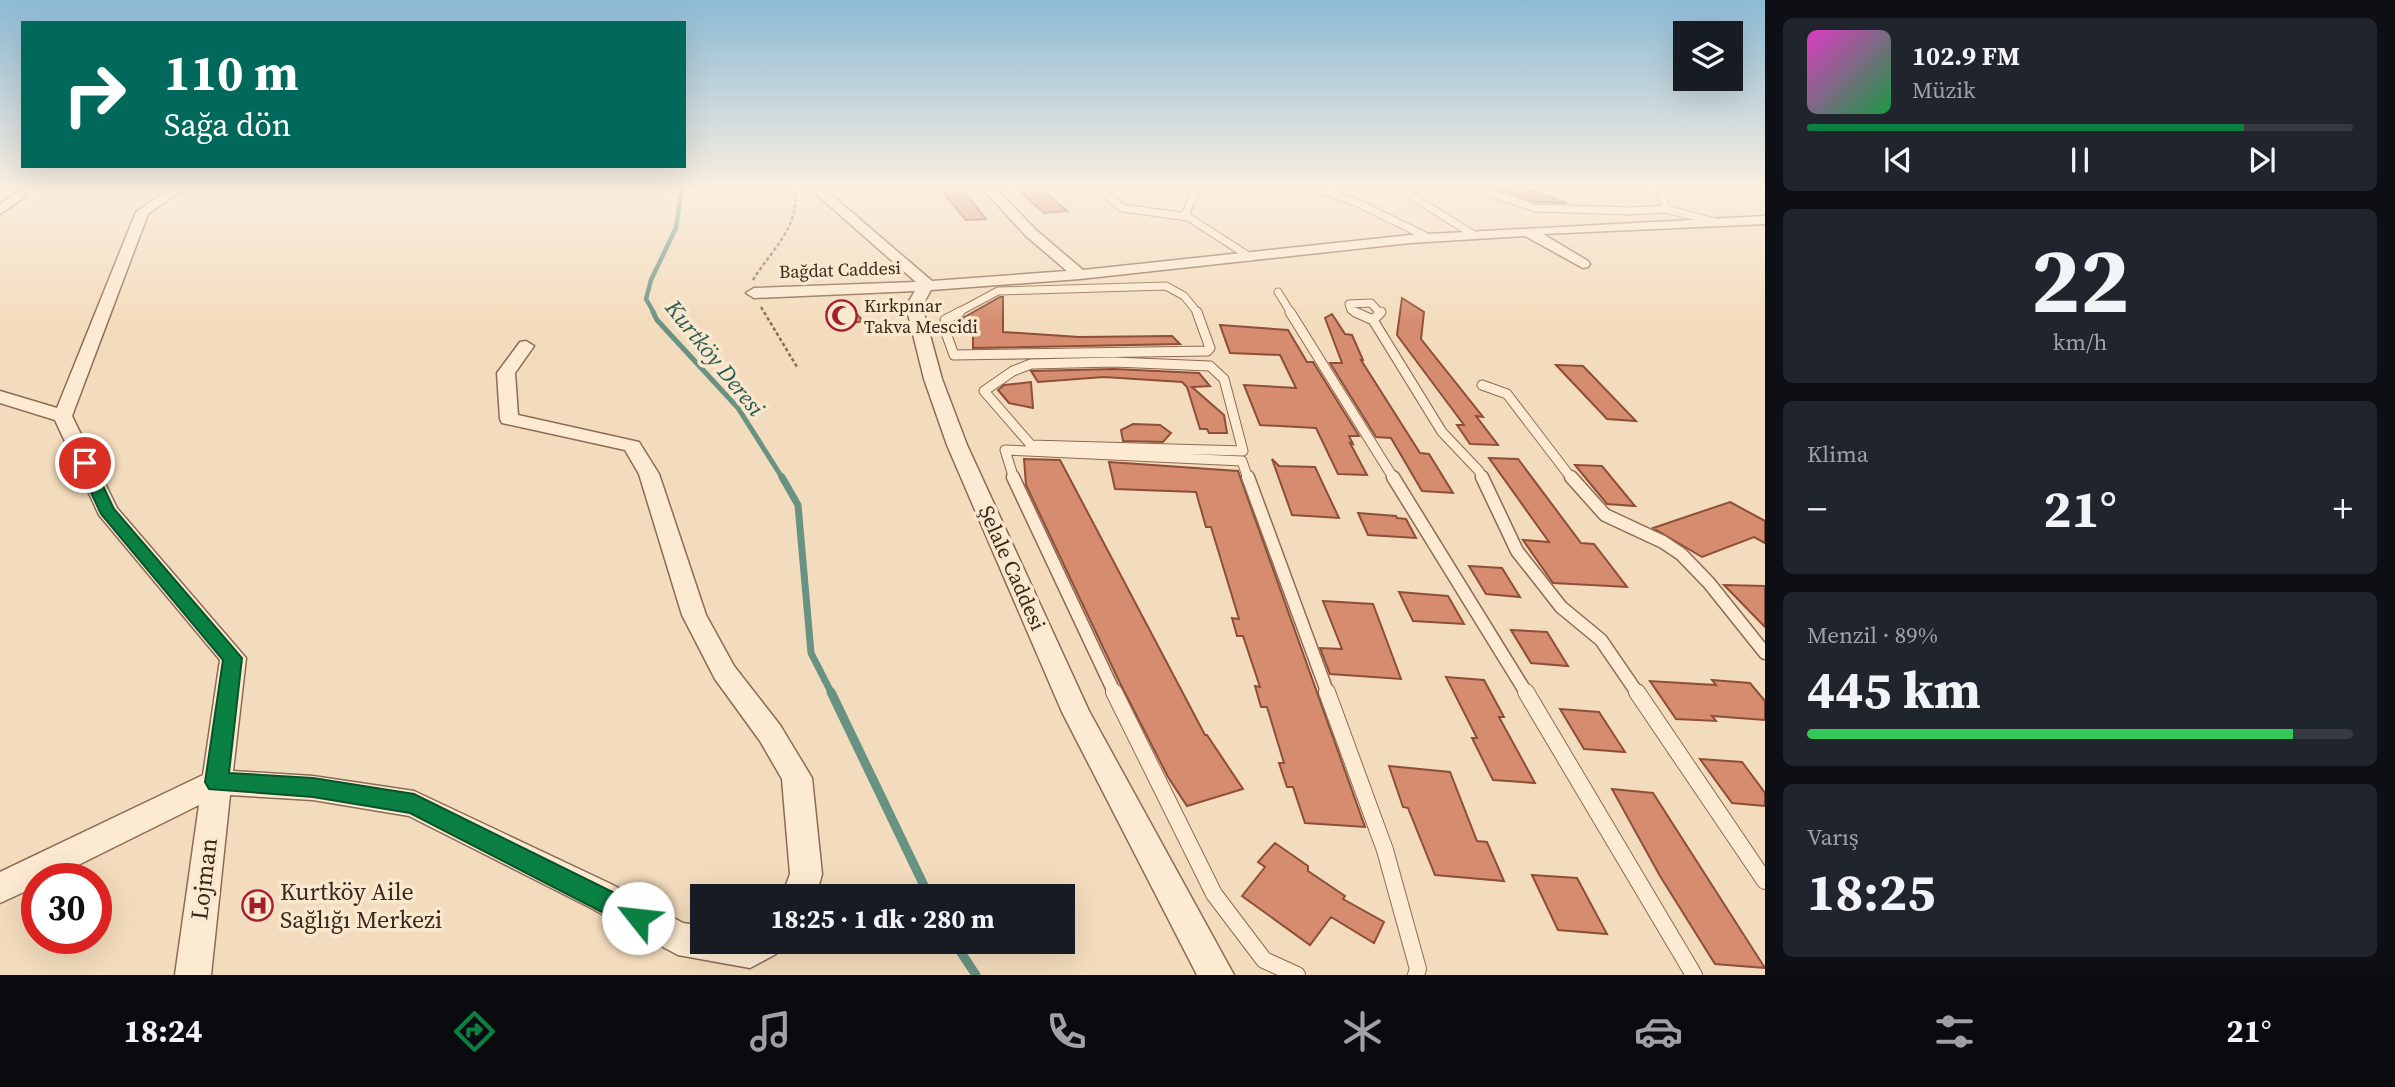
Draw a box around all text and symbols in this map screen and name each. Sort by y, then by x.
map controls [1673,21,1743,91]
button: layers [1673,21,1743,91]
text: 102.9 FM [1912,38,2020,74]
text: 110 m [164,39,299,106]
icon: right [49,49,140,140]
text: Müzik [1912,74,1976,106]
text: Sağa dön [164,103,291,147]
icon: previous [1879,141,1917,179]
icon: pause [2061,141,2099,179]
icon: next [2243,141,2281,179]
text: 22 [2031,218,2129,342]
street label: Bağdat Caddesi [779,255,901,284]
water label: Kurtköy Deresi [657,292,772,423]
place label: Kırkpınar Takva Mescidi [864,293,978,339]
mosque icon: Kırkpınar Takva Mescidi [824,299,858,333]
text: km/h [2053,326,2107,358]
pin [55,433,115,493]
text: Klima [1807,438,1868,470]
icon: arrive [66,444,104,482]
text: 21° [2043,473,2117,544]
text: − [1807,483,1827,535]
text: + [2333,483,2353,535]
street label: Şelale Caddesi [972,501,1053,635]
text: Menzil · 89% [1807,619,1938,651]
text: 445 km [1807,654,1981,725]
text: Varış [1807,821,1859,853]
street label: Lojman [182,836,225,922]
text: 18:25 [1807,856,1935,927]
speed limit sign: 30 [21,863,112,954]
place label: Kurtköy Aile Sağlığı Merkezi [280,875,442,936]
position arrow [601,881,675,955]
hospital icon: Kurtköy Aile Sağlığı Merkezi [240,889,274,923]
text: 18:25 · 1 dk · 280 m [770,901,995,937]
icon: directions [450,1007,499,1056]
icon: music [746,1007,795,1056]
icon: phone [1042,1007,1091,1056]
icon: climate [1338,1007,1387,1056]
icon: car [1634,1007,1683,1056]
icon: filters [1930,1007,1979,1056]
text: 18:24 [124,1009,203,1053]
text: 21° [2226,1009,2271,1053]

